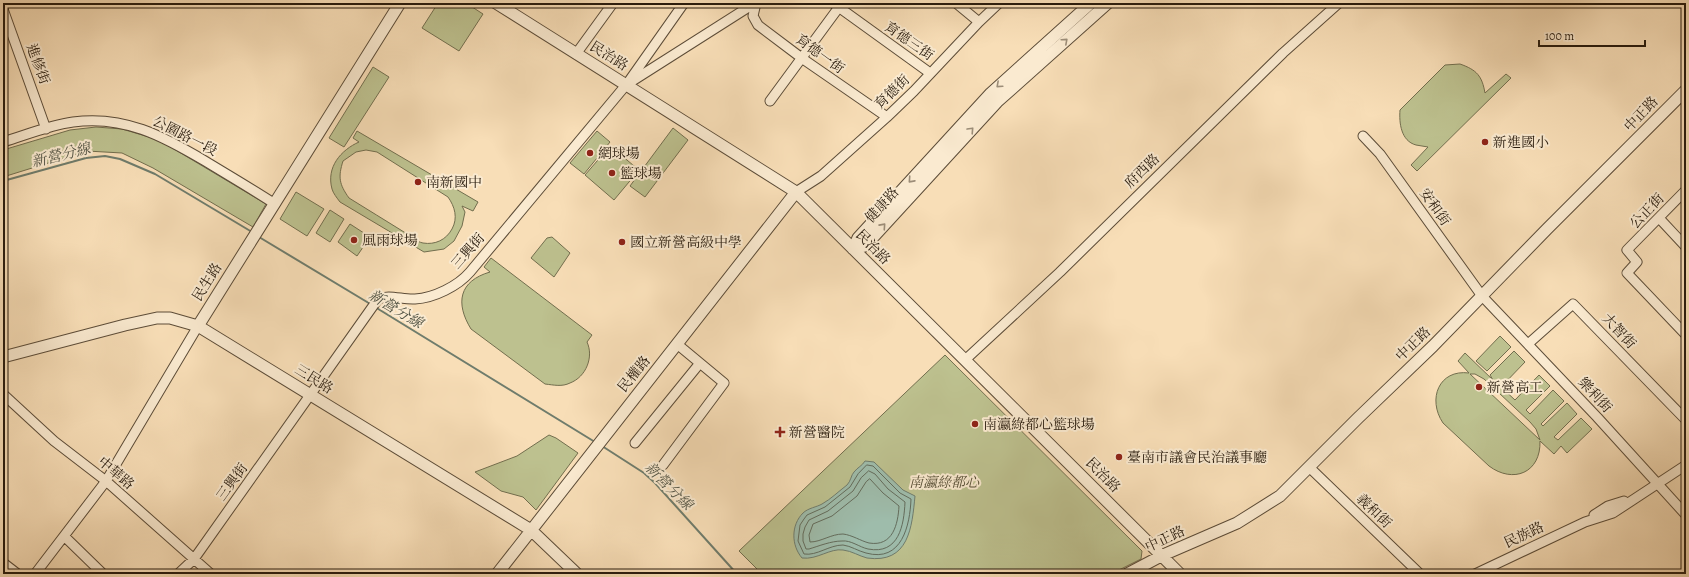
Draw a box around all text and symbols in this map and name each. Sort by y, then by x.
street label: 育德三街 [881,17,937,65]
scale bar [1539,22,1645,48]
text: 100 m [1545,28,1574,44]
street label: 育德一街 [792,30,848,78]
street label: 民治路 [586,37,632,75]
one-way arrow [1060,38,1068,46]
street label: 進修街 [22,41,54,87]
street label: 育德街 [870,71,914,113]
one-way arrow [997,80,1004,87]
street label: 中正路 [1620,92,1662,136]
street label: 公園路一段 [150,112,220,160]
one-way arrow [966,127,973,135]
place label: 新進國小 [1493,133,1549,152]
marker: 新進國小 [1480,137,1490,147]
water label: 新營分線 [29,138,94,172]
place label: 網球場 [598,144,640,163]
marker: 網球場 [585,148,595,158]
street label: 府西路 [1120,150,1164,192]
place label: 籃球場 [620,164,662,183]
marker: 籃球場 [607,168,617,178]
place label: 南新國中 [426,173,482,192]
one-way arrow [908,175,915,182]
marker: 南新國中 [413,177,423,187]
street label: 健康路 [861,183,903,227]
street label: 安和街 [1415,184,1455,230]
street label: 公正街 [1626,189,1668,233]
one-way arrow [879,223,886,231]
street label: 民治路 [851,225,895,269]
street label: 三興街 [447,229,489,273]
place label: 風雨球場 [362,231,418,250]
place label: 國立新營高級中學 [630,233,742,252]
marker: 風雨球場 [349,235,359,245]
marker: 國立新營高級中學 [617,237,627,247]
street label: 民生路 [188,259,226,305]
water label: 新營分線 [365,285,429,334]
street label: 大智街 [1598,309,1640,353]
street label: 中正路 [1391,323,1435,365]
street label: 民權路 [613,352,655,396]
street label: 三民路 [291,360,337,398]
street label: 樂利街 [1574,373,1616,417]
place label: 新營高工 [1487,378,1543,397]
marker: 新營高工 [1474,382,1484,392]
place label: 南瀛綠都心籃球場 [983,415,1095,434]
marker: 南瀛綠都心籃球場 [970,419,980,429]
place label: 新營醫院 [789,423,845,442]
marker: 新營醫院 [774,426,786,438]
place label: 臺南市議會民治議事廳 [1127,448,1267,467]
street label: 中華路 [94,452,138,494]
marker: 臺南市議會民治議事廳 [1114,452,1124,462]
street label: 民治路 [1081,453,1125,497]
water label: 新營分線 [641,458,699,516]
street label: 三興街 [212,459,252,505]
park label: 南瀛綠都心 [909,473,980,492]
street label: 義和街 [1352,490,1396,532]
street label: 民族路 [1501,518,1547,552]
street label: 中正路 [1142,522,1188,556]

